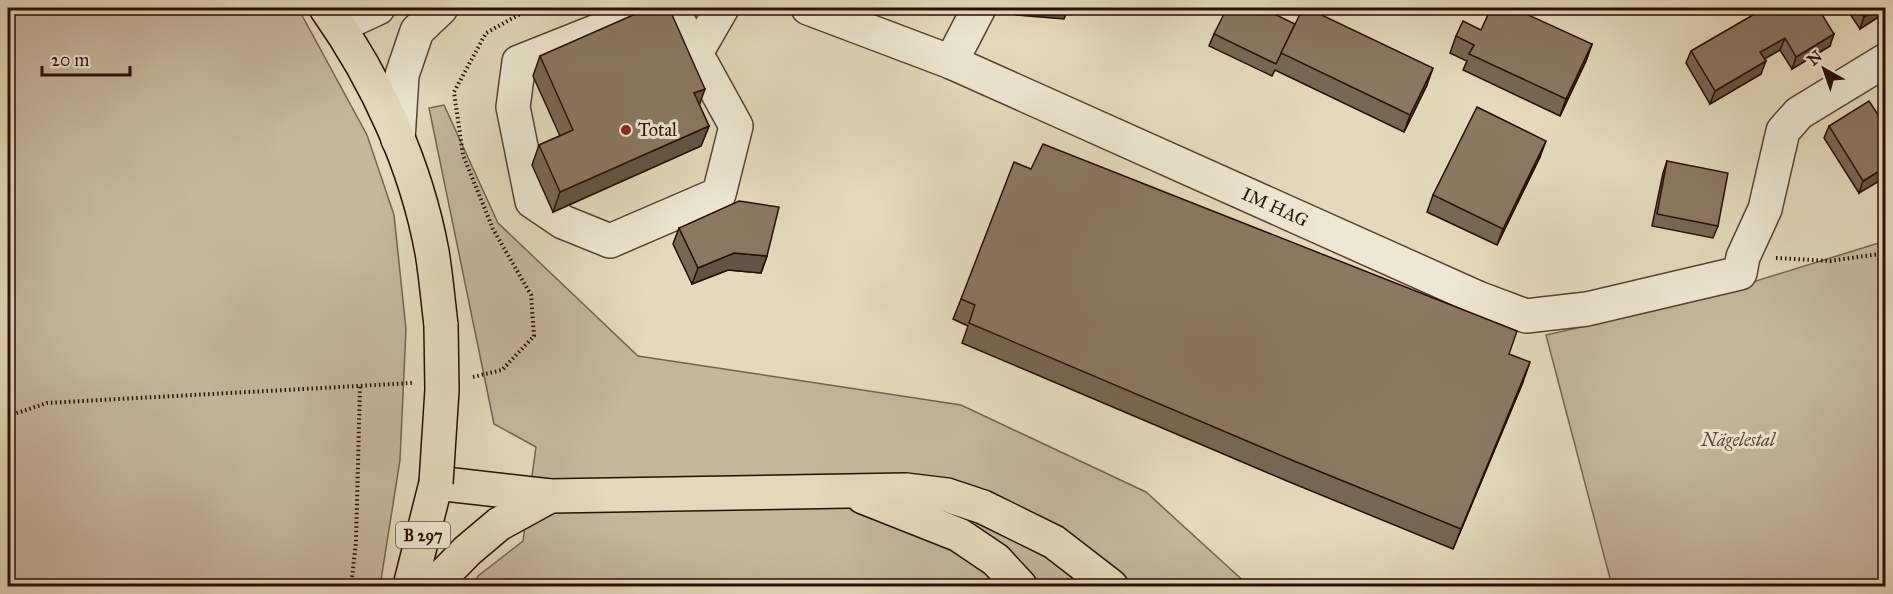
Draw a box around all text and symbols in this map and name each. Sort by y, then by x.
scale bar [42,39,130,77]
north arrow [1794,39,1854,99]
text: N [1803,46,1826,70]
text: 20 m [51,49,89,71]
place label: Total [638,119,677,141]
marker: Total [619,123,633,137]
street label: IM HAG [1238,183,1312,232]
park label: Nägelestal [1700,429,1777,451]
road number: B 297 [396,522,450,548]

